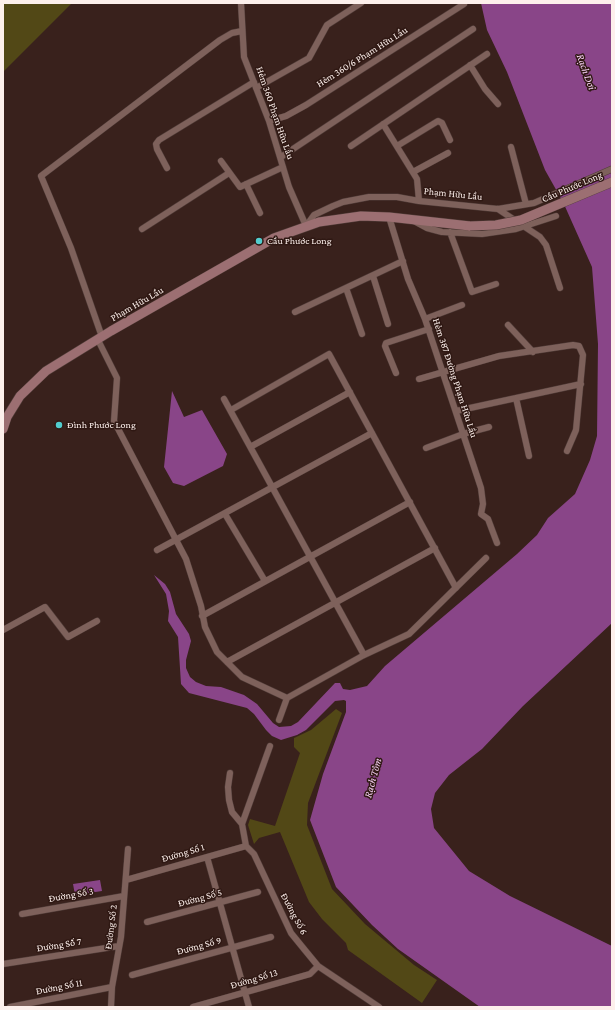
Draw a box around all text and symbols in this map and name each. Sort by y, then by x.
street label: Hẻm 360/6 Phạm Hữu Lầu [314,24,410,90]
water label: Rạch Dơi [573,52,599,92]
street label: Hẻm 360 Phạm Hữu Lầu [254,65,296,161]
street label: Cầu Phước Long [540,169,604,205]
street label: Phạm Hữu Lầu [423,185,483,203]
place label: Cầu Phước Long [267,235,331,247]
marker: Cầu Phước Long [254,236,264,246]
street label: Phạm Hữu Lầu [108,284,166,324]
street label: Hẻm 387 Đường Phạm Hữu Lầu [430,317,480,439]
place label: Đình Phước Long [67,419,136,431]
marker: Đình Phước Long [54,420,64,430]
water label: Rạch Tôm [361,757,385,799]
street label: Đường Số 1 [160,841,206,865]
street label: Đường Số 3 [48,885,94,905]
street label: Đường Số 5 [177,886,223,910]
street label: Đường Số 6 [278,891,310,937]
street label: Đường Số 2 [102,904,120,950]
street label: Đường Số 9 [175,934,223,958]
street label: Đường Số 7 [36,936,82,954]
street label: Đường Số 13 [229,967,279,991]
street label: Đường Số 11 [35,977,83,997]

